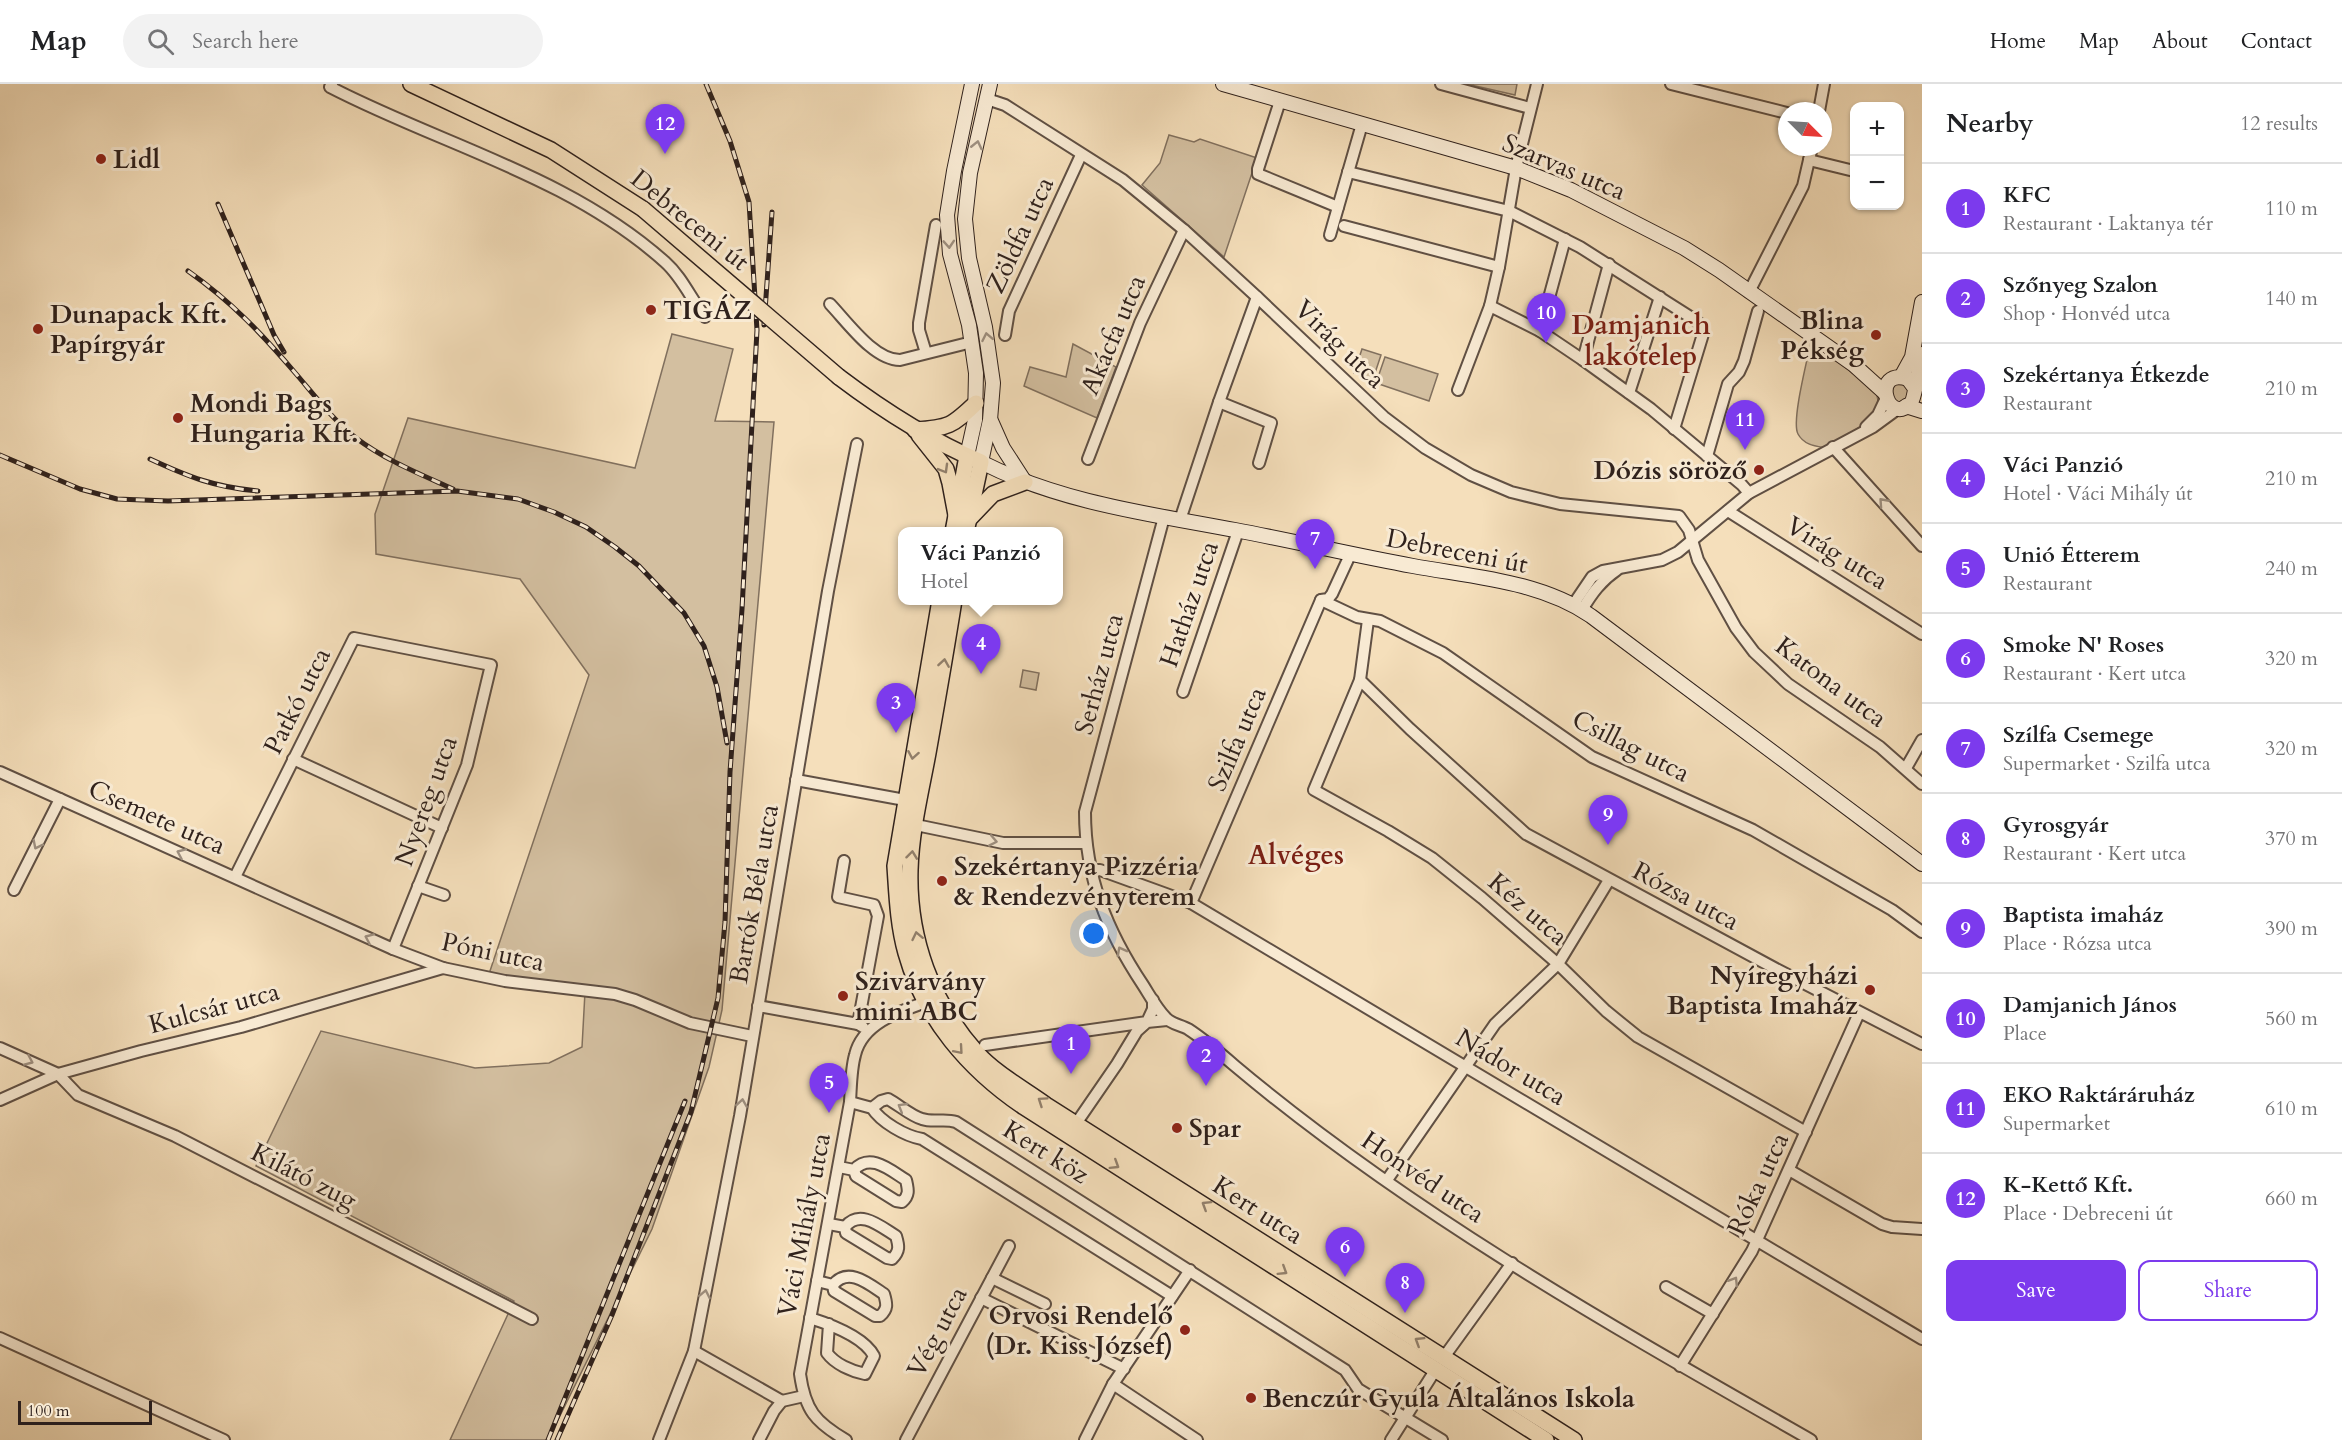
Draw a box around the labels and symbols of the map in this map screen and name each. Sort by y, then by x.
north arrow [1778,102,1832,156]
pin: 12 [646,104,684,154]
street label: Szarvas utca [1497,125,1631,209]
one-way arrow [970,140,983,150]
place label: Lidl [113,142,161,177]
marker: Lidl [94,152,108,166]
street label: Debreceni út [623,161,757,279]
street label: Zöldfa utca [978,171,1062,299]
one-way arrow [943,240,956,249]
street label: Akácfa utca [1072,270,1154,400]
street label: Virág utca [1287,292,1393,396]
place label: TIGÁZ [663,293,752,328]
pin: 10 [1526,294,1566,343]
place label: Dunapack Kft. Papírgyár [50,297,227,362]
marker: TIGÁZ [644,303,658,317]
place label: Blina Pékség [1780,303,1864,368]
district label: Damjanich lakótelep [1571,307,1711,375]
marker: Dunapack Kft. Papírgyár [31,322,45,336]
marker: Blina Pékség [1869,328,1883,342]
one-way arrow [981,332,994,342]
place label: Mondi Bags Hungaria Kft. [190,386,359,451]
pin: 11 [1726,400,1764,450]
marker: Mondi Bags Hungaria Kft. [171,411,185,425]
place label: Dózis söröző [1594,453,1747,488]
one-way arrow [936,463,948,473]
marker: Dózis söröző [1752,463,1766,477]
one-way arrow [1879,499,1890,509]
street label: Virág utca [1779,508,1895,598]
pin: 7 [1296,520,1334,569]
street label: Debreceni út [1383,520,1531,582]
street label: Hatház utca [1151,536,1227,672]
street label: Serház utca [1066,610,1132,738]
pin: 4 [962,624,1000,674]
street label: Katona utca [1768,628,1894,736]
street label: Patkó utca [255,642,339,760]
one-way arrow [937,658,950,668]
street label: Szilfa utca [1199,681,1275,797]
pin: 3 [876,684,916,733]
street label: Csillag utca [1566,701,1696,791]
street label: Nyereg utca [386,731,466,871]
one-way arrow [907,750,920,760]
street label: Csemete utca [83,771,231,863]
pin: 9 [1588,796,1628,845]
street label: Bartók Béla utca [721,802,787,986]
one-way arrow [988,834,998,847]
district label: Alvéges [1248,837,1344,874]
one-way arrow [33,838,44,849]
one-way arrow [177,848,188,860]
place label: Szekértanya Pizzéria & Rendezvényterem [954,849,1199,914]
one-way arrow [905,851,917,860]
street label: Rózsa utca [1626,853,1746,939]
street label: Kéz utca [1481,865,1575,953]
marker: Szekértanya Pizzéria & Rendezvényterem [935,874,949,888]
your location [1079,919,1108,948]
street label: Póni utca [438,924,548,980]
one-way arrow [911,932,924,942]
one-way arrow [365,933,376,945]
one-way arrow [1117,947,1128,957]
place label: Nyíregyházi Baptista Imaház [1667,958,1858,1023]
place label: Szivárvány mini ABC [855,964,986,1029]
street label: Kulcsár utca [145,974,283,1042]
marker: Nyíregyházi Baptista Imaház [1863,983,1877,997]
marker: Szivárvány mini ABC [836,989,850,1003]
street label: Nádor utca [1449,1020,1573,1114]
pin: 1 [1052,1024,1090,1074]
pin: 2 [1186,1036,1226,1086]
one-way arrow [952,1043,963,1054]
one-way arrow [22,1054,33,1066]
pin: 5 [810,1064,848,1113]
one-way arrow [1037,1097,1048,1108]
one-way arrow [735,1098,748,1108]
one-way arrow [898,1103,908,1115]
place label: Spar [1189,1111,1242,1146]
street label: Kert köz [996,1112,1096,1192]
marker: Spar [1170,1121,1184,1135]
street label: Honvéd utca [1354,1123,1492,1231]
street label: Róka utca [1719,1127,1797,1241]
street label: Váci Mihály utca [769,1130,839,1320]
street label: Kilátó zug [245,1134,363,1218]
one-way arrow [1108,1158,1119,1169]
street label: Kert utca [1206,1168,1310,1252]
one-way arrow [1202,1201,1212,1213]
pin: 6 [1326,1228,1364,1277]
one-way arrow [1277,1264,1287,1276]
pin: 8 [1386,1264,1424,1313]
one-way arrow [1726,1276,1737,1287]
street label: Vég utca [899,1280,975,1384]
one-way arrow [698,1289,711,1299]
place label: Orvosi Rendelő (Dr. Kiss József) [985,1298,1173,1363]
marker: Orvosi Rendelő (Dr. Kiss József) [1178,1323,1192,1337]
one-way arrow [1415,1336,1425,1348]
place label: Benczúr Gyula Általános Iskola [1263,1381,1635,1416]
marker: Benczúr Gyula Általános Iskola [1244,1391,1258,1405]
scale bar [18,1398,152,1426]

